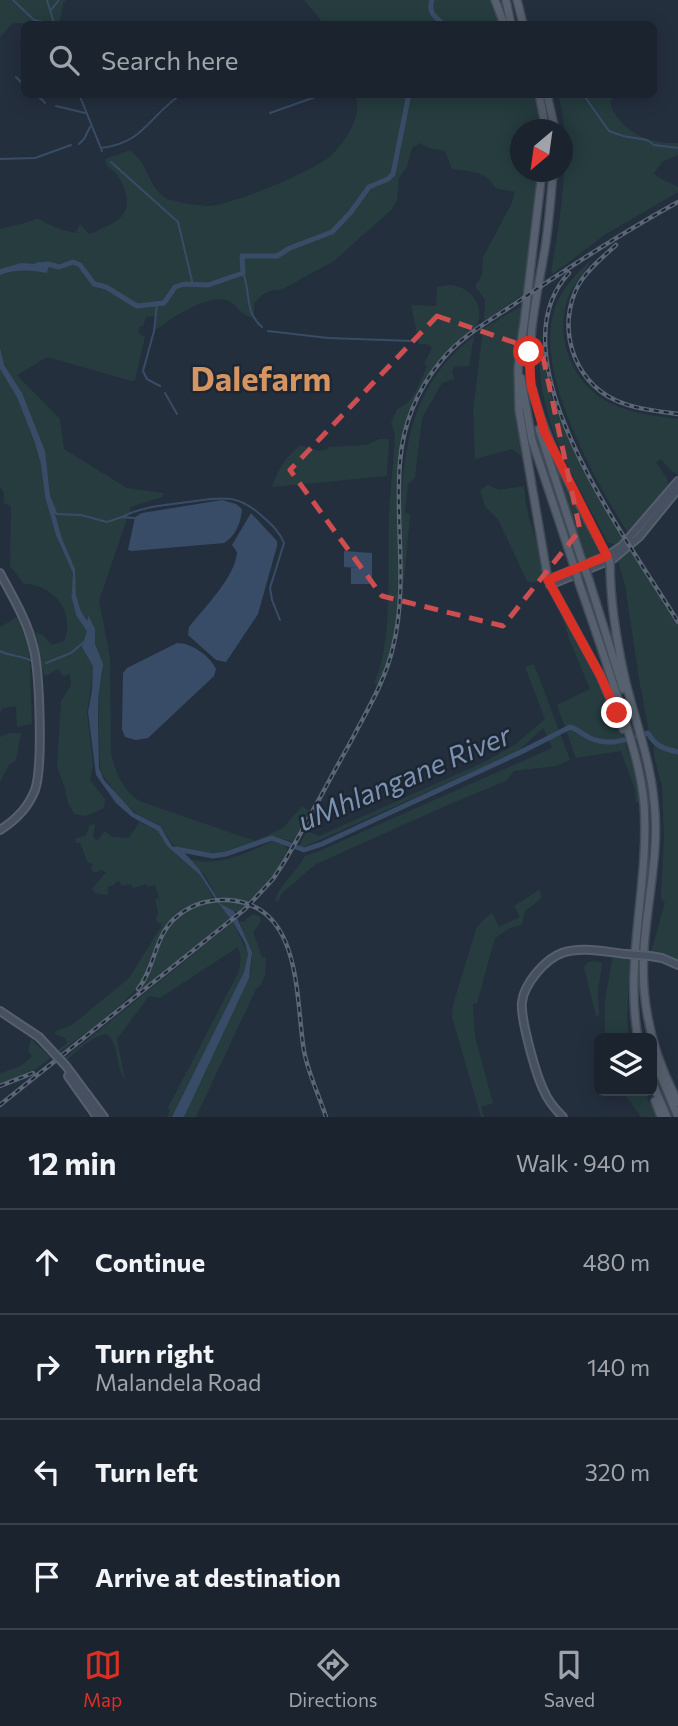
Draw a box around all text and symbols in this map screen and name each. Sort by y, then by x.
search box [21,21,657,98]
icon: search [45,41,83,79]
text: Search here [101,44,239,75]
north arrow [510,119,573,182]
route start [513,336,544,367]
district label: Dalefarm [191,357,331,398]
route end [601,697,632,728]
water label: uMhlangane River [292,716,516,837]
map controls [594,1033,657,1096]
button: layers [594,1033,657,1096]
text: 12 min [28,1144,116,1181]
text: Walk · 940 m [516,1149,650,1177]
icon: ahead [28,1243,66,1281]
text: Continue [95,1246,205,1277]
text: 480 m [583,1248,650,1276]
text: Turn right [95,1337,214,1368]
icon: right [28,1348,66,1386]
text: 140 m [587,1353,650,1381]
text: Malandela Road [95,1368,261,1396]
icon: left [28,1453,66,1491]
text: Turn left [95,1456,198,1487]
text: 320 m [585,1458,650,1486]
icon: arrive [28,1558,66,1596]
text: Arrive at destination [95,1561,341,1592]
tab: Map [83,1646,122,1711]
tab: Directions [288,1646,378,1711]
tab: Saved [544,1646,595,1711]

